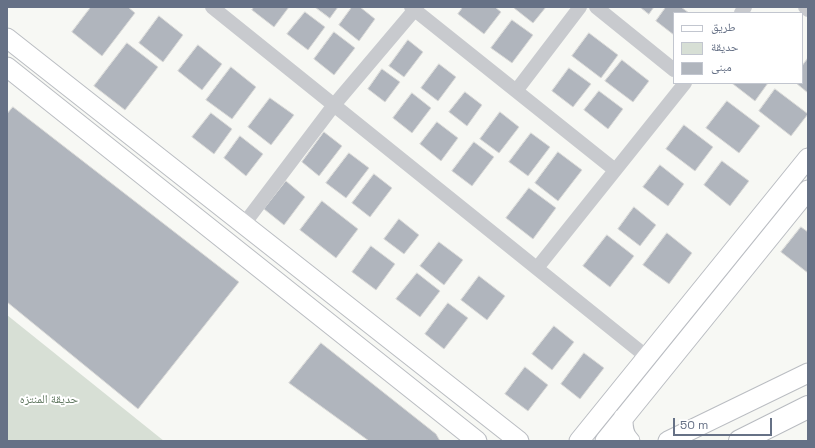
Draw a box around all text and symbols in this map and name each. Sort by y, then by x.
legend [673,12,803,84]
text: طريق [711,19,736,35]
text: حديقة [711,39,739,55]
text: مبنى [711,59,732,75]
park label: حديقة المنتزه [20,393,78,407]
scale bar [675,410,774,436]
text: 50 m [680,417,708,433]

